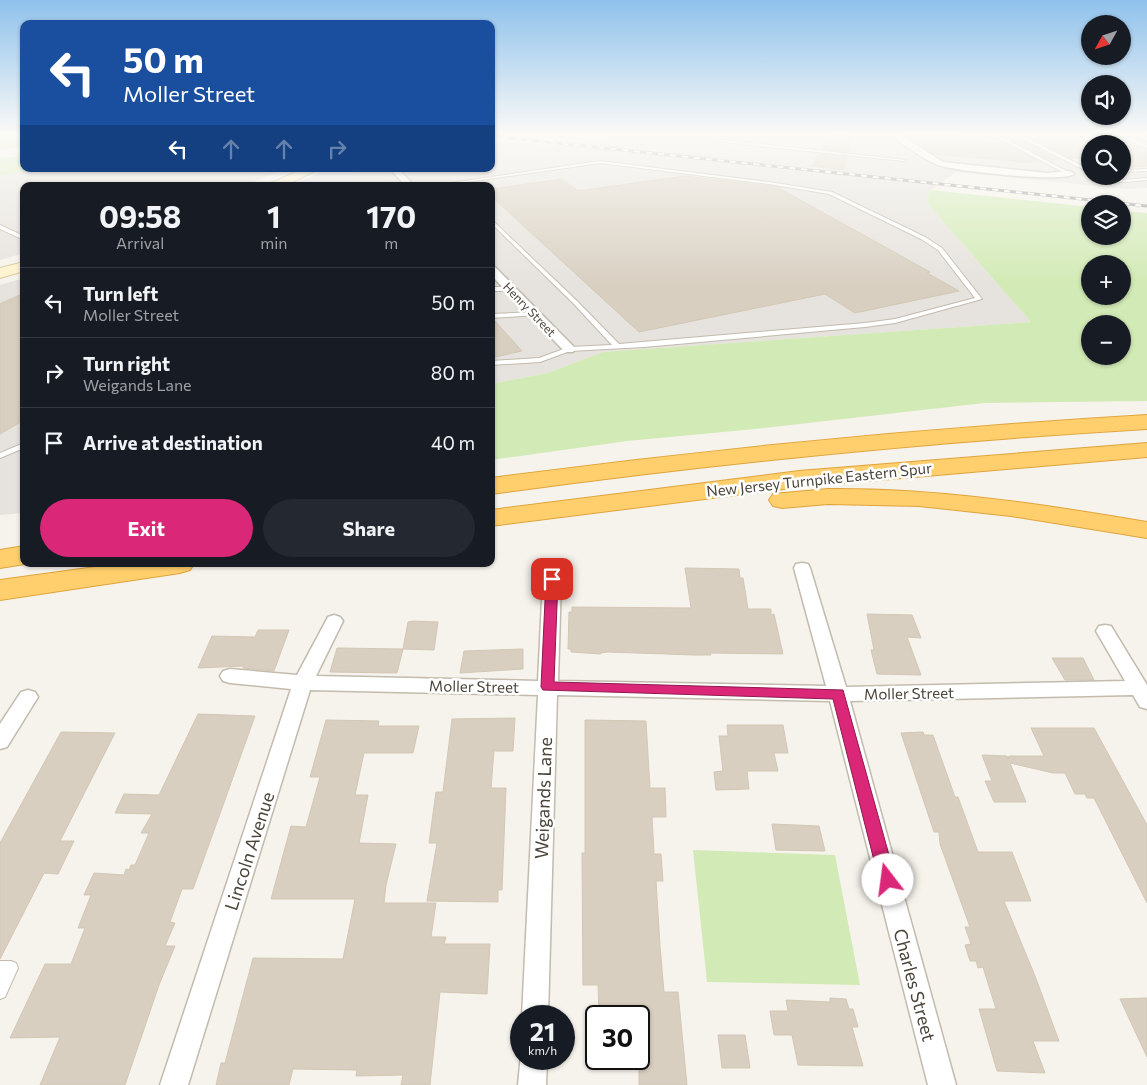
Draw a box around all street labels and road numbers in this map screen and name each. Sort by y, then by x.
street label: Henry Street [501,279,559,339]
street label: New Jersey Turnpike Eastern Spur [705,458,933,500]
street label: Moller Street [429,676,519,696]
street label: Moller Street [864,683,954,703]
street label: Weigands Lane [530,737,556,859]
street label: Lincoln Avenue [219,789,279,913]
street label: Charles Street [889,926,941,1044]

